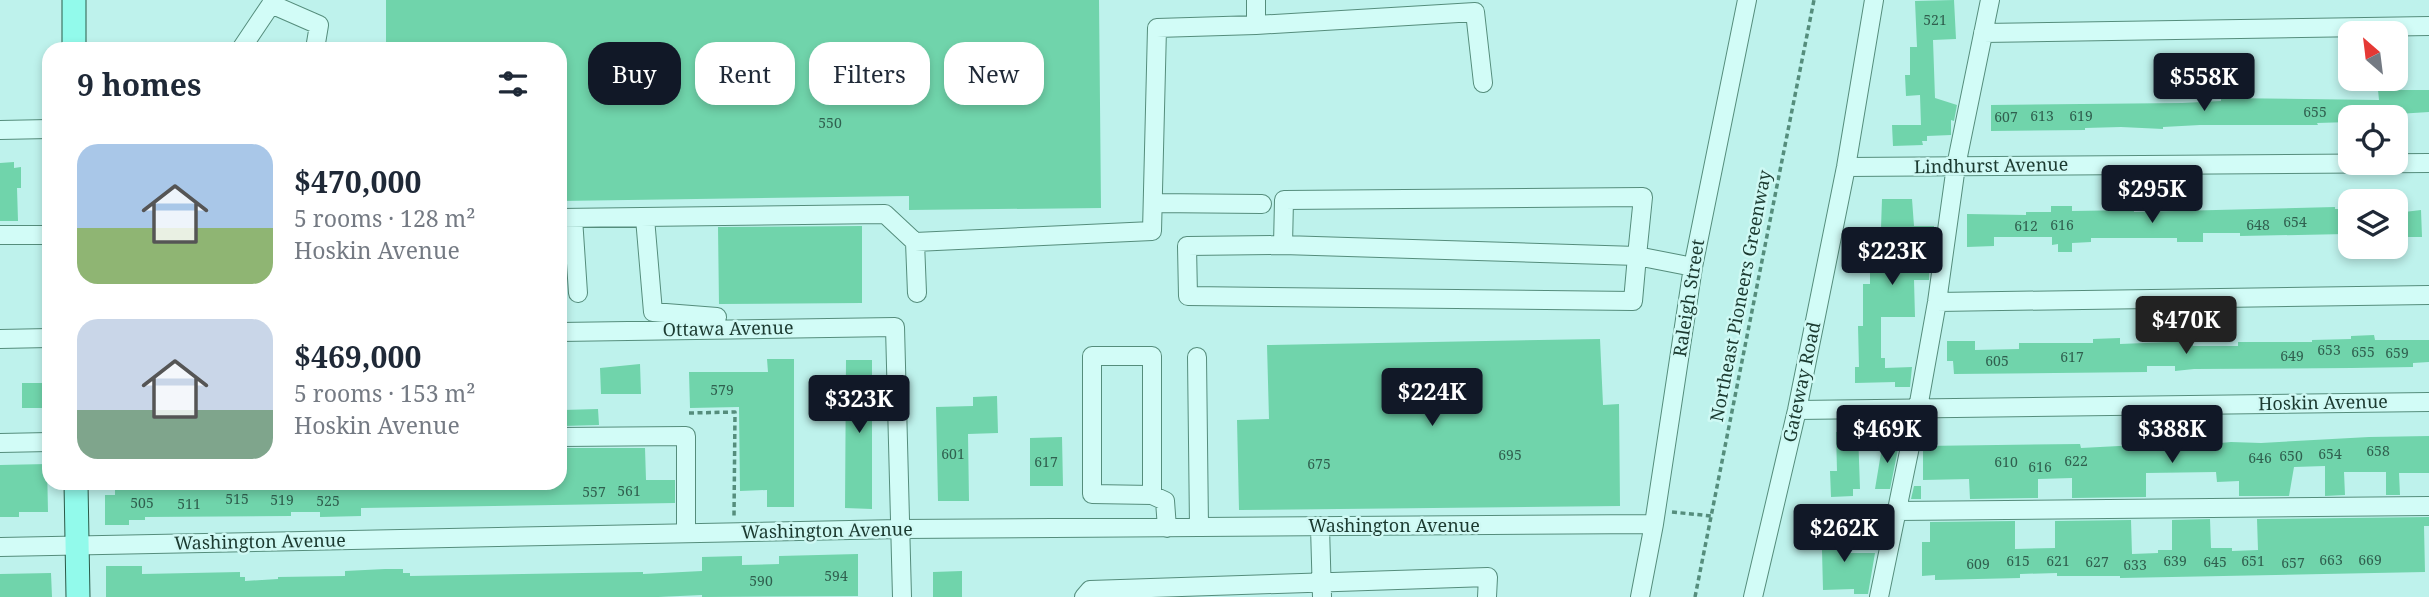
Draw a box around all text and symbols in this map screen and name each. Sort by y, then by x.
house number: 521 [1923,10,1947,29]
north arrow [2338,21,2408,91]
map controls [2338,21,2408,259]
chip: Buy [588,42,681,105]
chip: Rent [695,42,795,105]
chip: Filters [809,42,930,105]
chip: New [944,42,1044,105]
pin: $558K [2155,54,2253,113]
text: $558K [2170,60,2238,92]
text: 9 homes [77,64,201,105]
icon: filters [494,65,532,103]
house number: 655 [2303,102,2327,121]
button: locate [2338,105,2408,175]
house number: 613 [2030,106,2054,125]
house number: 619 [2069,106,2093,125]
house number: 607 [1994,107,2018,126]
house number: 550 [818,113,842,132]
street label: Lindhurst Avenue [1914,152,2068,178]
text: $470,000 [294,161,421,202]
pin: $295K [2103,166,2201,225]
street label: Northeast Pioneers Greenway [1704,167,1776,424]
icon: home [133,172,217,256]
text: $295K [2118,172,2186,204]
button: layers [2338,189,2408,259]
text: 5 rooms · 128 m² [294,202,476,234]
house number: 654 [2283,212,2307,231]
house number: 616 [2050,215,2074,234]
house number: 648 [2246,215,2270,234]
house number: 612 [2014,216,2038,235]
pin: $223K [1843,228,1941,287]
text: Hoskin Avenue [294,234,460,266]
text: $223K [1858,234,1926,266]
street label: Raleigh Street [1667,237,1709,358]
pin: $470K [2137,296,2235,356]
text: $470K [2152,303,2220,335]
street label: Ottawa Avenue [662,315,794,341]
street label: Gateway Road [1777,319,1825,444]
text: $469,000 [294,336,421,377]
house number: 653 [2317,340,2341,359]
house number: 655 [2351,342,2375,361]
house number: 659 [2385,343,2409,362]
house number: 649 [2280,346,2304,365]
icon: home [133,347,217,431]
house number: 617 [2060,347,2084,366]
house number: 605 [1985,351,2009,370]
pin: $224K [1383,368,1481,428]
text: $224K [1398,375,1466,407]
pin: $323K [810,376,908,435]
text: 5 rooms · 153 m² [294,377,476,409]
house number: 579 [710,380,734,399]
text: $323K [825,382,893,414]
street label: Hoskin Avenue [2258,389,2388,415]
pin: $469K [1838,406,1936,465]
pin: $388K [2123,406,2221,465]
text: Hoskin Avenue [294,409,460,441]
text: $469K [1853,412,1921,444]
text: $388K [2138,412,2206,444]
house number: 658 [2366,441,2390,460]
house number: 601 [941,444,965,463]
house number: 654 [2318,444,2342,463]
house number: 695 [1498,445,1522,464]
house number: 650 [2279,446,2303,465]
house number: 646 [2248,448,2272,467]
house number: 622 [2064,451,2088,470]
house number: 617 [1034,452,1058,471]
house number: 610 [1994,452,2018,471]
house number: 675 [1307,454,1331,473]
house number: 616 [2028,457,2052,476]
house number: 561 [617,481,641,500]
house number: 557 [582,482,606,501]
house number: 515 [225,489,249,508]
house number: 519 [270,490,294,509]
house number: 525 [316,491,340,510]
house number: 505 [130,493,154,512]
house number: 511 [177,494,201,513]
pin: $262K [1795,504,1893,564]
text: $262K [1810,511,1878,543]
street label: Washington Avenue [1308,513,1480,537]
street label: Washington Avenue [741,517,913,543]
street label: Washington Avenue [174,528,346,554]
house number: 663 [2319,550,2343,569]
house number: 669 [2358,550,2382,569]
house number: 615 [2006,551,2030,570]
house number: 621 [2046,551,2070,570]
house number: 639 [2163,551,2187,570]
house number: 651 [2241,551,2265,570]
house number: 627 [2085,552,2109,571]
house number: 645 [2203,552,2227,571]
house number: 657 [2281,553,2305,572]
house number: 609 [1966,554,1990,573]
house number: 633 [2123,555,2147,574]
house number: 594 [824,566,848,585]
house number: 590 [749,571,773,590]

